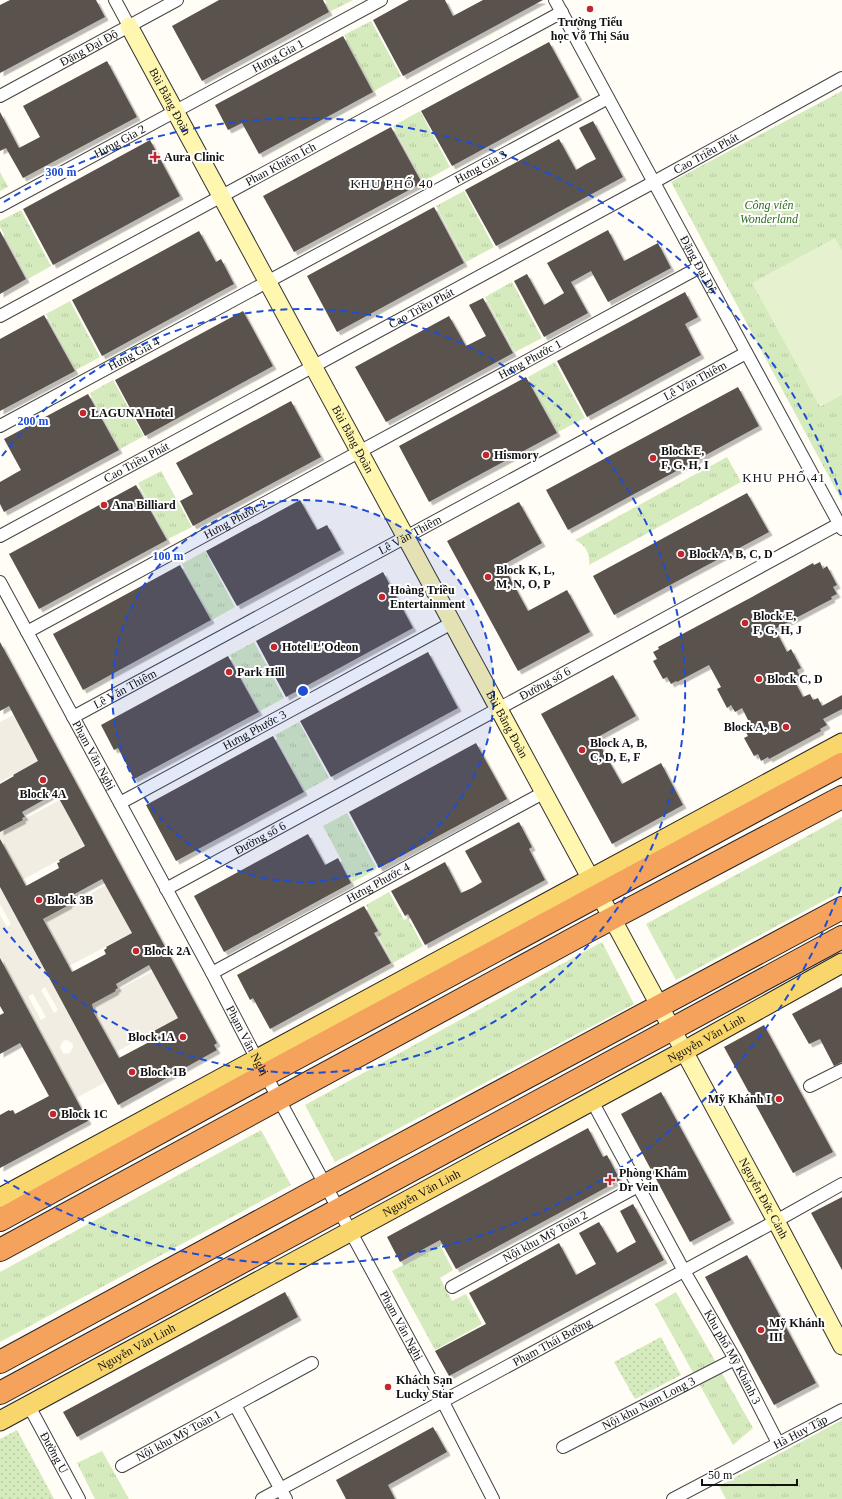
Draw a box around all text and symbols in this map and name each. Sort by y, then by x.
marker: Trường Tiểu học Vỗ Thị Sáu [585,4,595,14]
place label: Trường Tiểu học Vỗ Thị Sáu [551,15,630,43]
street label: Đặng Đại Độ [57,26,120,69]
street label: Hưng Gia 1 [250,36,306,75]
street label: Bùi Bằng Đoàn [146,65,194,138]
street label: Hưng Gia 2 [91,122,148,161]
street label: Cao Triều Phát [671,129,741,177]
street label: Phan Khiêm Ích [243,140,318,189]
street label: Hưng Gia 3 [452,147,509,186]
place label: Aura Clinic [164,150,225,164]
marker: Aura Clinic [149,151,161,163]
text: 300 m [46,165,77,179]
district label: KHU PHỐ 40 [350,176,434,191]
park label: Công viên Wonderland [740,198,799,226]
street label: Đặng Đại Độ [677,233,720,296]
street label: Cao Triều Phát [386,284,457,331]
street label: Hưng Gia 4 [106,334,162,373]
street label: Hưng Phước 1 [496,336,564,382]
street label: Lê Văn Thiêm [661,358,729,403]
street label: Bùi Bằng Đoàn [329,403,377,475]
place label: LAGUNA Hotel [91,406,174,420]
marker: LAGUNA Hotel [78,408,88,418]
text: 200 m [18,414,49,428]
street label: Cao Triều Phát [101,439,172,486]
place label: Block E, F, G, H, I [661,444,709,472]
place label: Hismory [494,448,539,462]
marker: Hismory [481,450,491,460]
marker: Block E, F, G, H, I [648,453,658,463]
district label: KHU PHỐ 41 [742,470,826,485]
street label: Hưng Phước 2 [201,496,269,542]
place label: Ana Billiard [112,498,176,512]
marker: Ana Billiard [99,500,109,510]
street label: Lê Văn Thiêm [376,512,444,558]
place label: Block A, B, C, D [689,547,773,561]
text: 100 m [153,549,184,563]
marker: Block A, B, C, D [676,549,686,559]
place label: Block K, L, M, N, O, P [496,563,555,591]
marker: Block K, L, M, N, O, P [483,572,493,582]
place label: Hoàng Triều Entertainment [390,583,465,611]
marker: Hoàng Triều Entertainment [377,592,387,602]
place label: Block E, F, G, H, J [753,609,802,637]
marker: Block E, F, G, H, J [740,618,750,628]
place label: Hotel L'Odeon [282,640,359,654]
marker: Hotel L'Odeon [269,642,279,652]
street label: Đường số 6 [517,664,573,703]
place label: Park Hill [237,665,285,679]
street label: Lê Văn Thiêm [91,666,159,712]
marker: Park Hill [224,667,234,677]
place label: Block C, D [767,672,823,686]
marker: Block C, D [754,674,764,684]
centre of rings [296,684,310,698]
street label: Bùi Bằng Đoàn [483,688,531,760]
street label: Hưng Phước 3 [220,707,289,753]
street label: Phạm Văn Nghị [69,718,119,793]
place label: Block A, B [724,720,778,734]
marker: Block A, B [781,722,791,732]
place label: Block A, B, C, D, E, F [590,736,647,764]
marker: Block A, B, C, D, E, F [577,745,587,755]
marker: Block 4A [38,775,48,785]
place label: Block 4A [19,787,67,801]
street label: Đường số 6 [232,818,288,858]
street label: Hưng Phước 4 [344,860,412,906]
place label: Block 3B [47,893,93,907]
marker: Block 3B [34,895,44,905]
place label: Block 2A [144,944,191,958]
marker: Block 2A [131,946,141,956]
street label: Phạm Văn Nghị [223,1003,272,1079]
street label: Nguyễn Văn Linh [665,1012,747,1066]
place label: Block 1A [128,1030,175,1044]
marker: Block 1A [178,1032,188,1042]
place label: Block 1B [140,1065,186,1079]
marker: Block 1B [127,1067,137,1077]
place label: Mỹ Khánh I [708,1092,771,1106]
marker: Mỹ Khánh I [774,1094,784,1104]
place label: Block 1C [61,1107,108,1121]
marker: Block 1C [48,1109,58,1119]
street label: Nguyễn Đức Cảnh [736,1155,791,1241]
street label: Nguyễn Văn Linh [380,1166,463,1220]
place label: Phòng Khám Dr Vein [619,1166,687,1194]
marker: Phòng Khám Dr Vein [604,1174,616,1186]
street label: Nội khu Mỹ Toàn 2 [500,1208,590,1265]
street label: Phạm Văn Nghị [377,1288,426,1363]
street label: Khu phố Mỹ Khánh 3 [701,1307,764,1406]
street label: Phạm Thái Bường [510,1315,594,1369]
place label: Mỹ Khánh III [769,1316,825,1344]
street label: Nguyễn Văn Linh [95,1321,178,1374]
marker: Mỹ Khánh III [756,1325,766,1335]
place label: Khách Sạn Lucky Star [396,1373,454,1401]
street label: Nội khu Nam Long 3 [600,1374,697,1433]
marker: Khách Sạn Lucky Star [383,1382,393,1392]
street label: Nội khu Mỹ Toàn 1 [133,1407,223,1464]
street label: Hà Huy Tập [771,1412,830,1452]
street label: Đường U [37,1429,71,1476]
scale bar [702,1461,797,1487]
text: 50 m [708,1468,733,1482]

